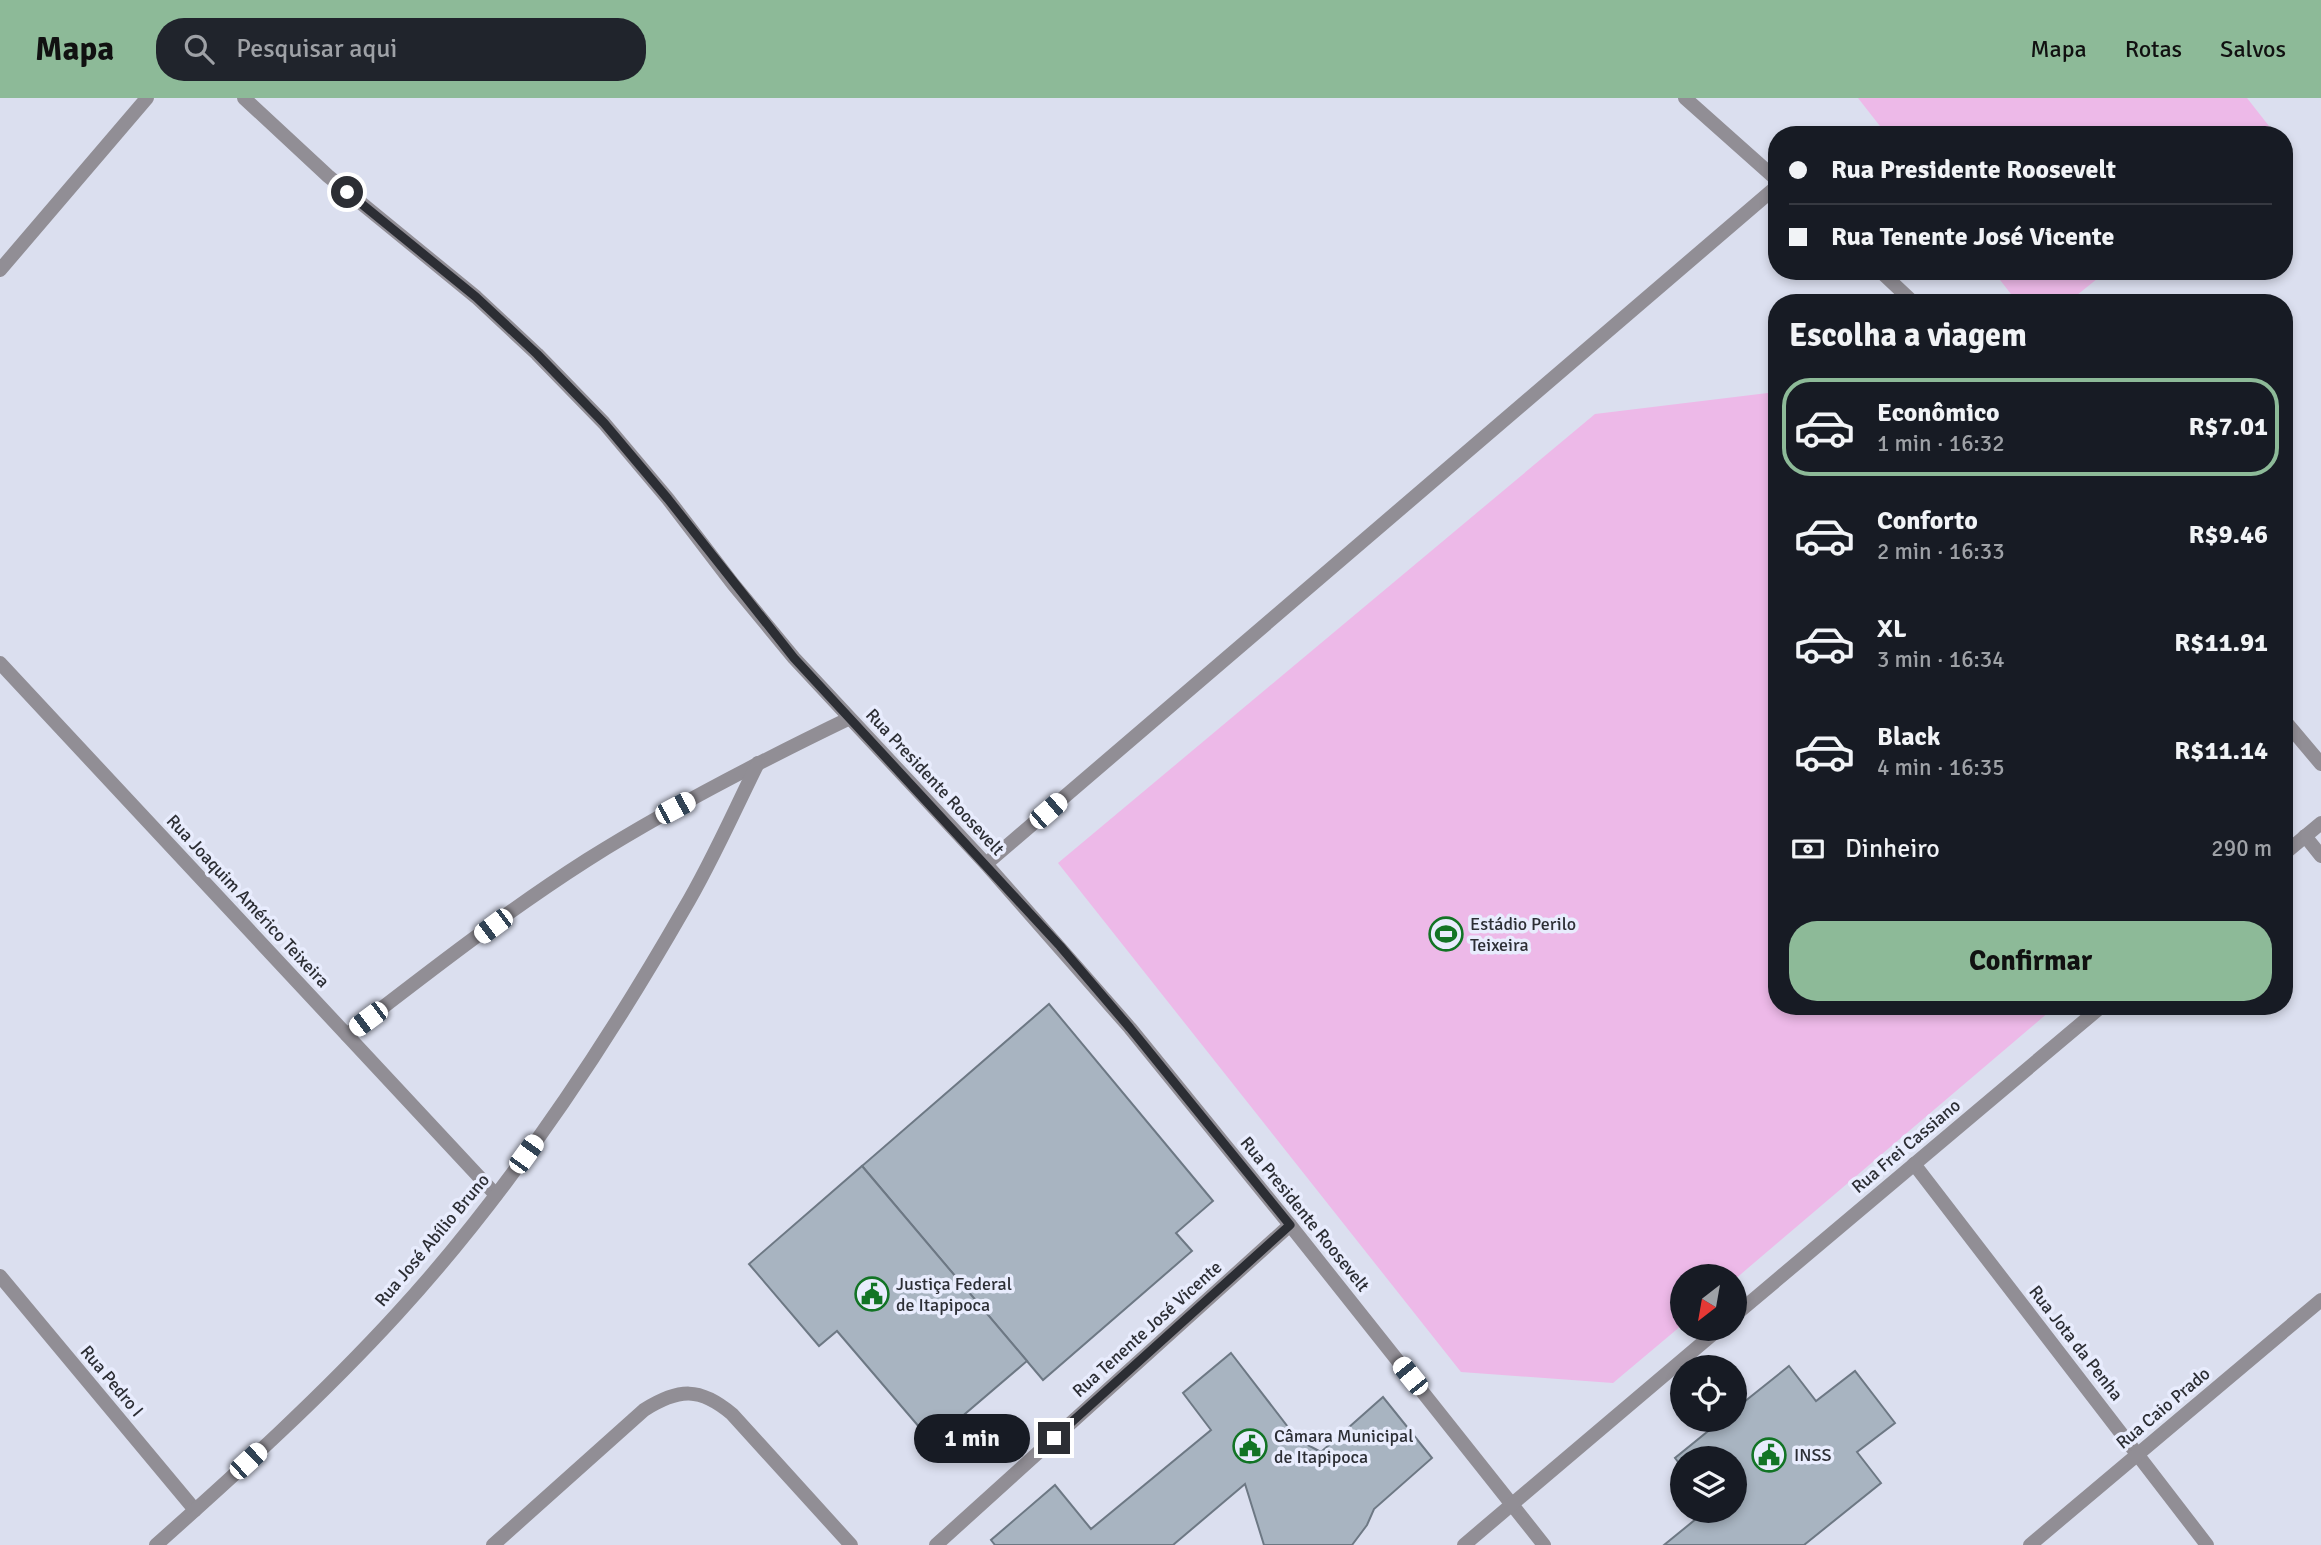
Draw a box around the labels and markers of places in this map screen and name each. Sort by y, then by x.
place label: Estádio Perilo Teixeira [1470,913,1576,956]
sports icon: Estádio Perilo Teixeira [1427,915,1465,953]
place label: Justiça Federal de Itapipoca [896,1273,1012,1316]
public building icon: Justiça Federal de Itapipoca [853,1275,891,1313]
place label: Câmara Municipal de Itapipoca [1274,1425,1414,1468]
public building icon: Câmara Municipal de Itapipoca [1231,1427,1269,1465]
public building icon: INSS [1750,1436,1788,1474]
place label: INSS [1794,1444,1832,1466]

